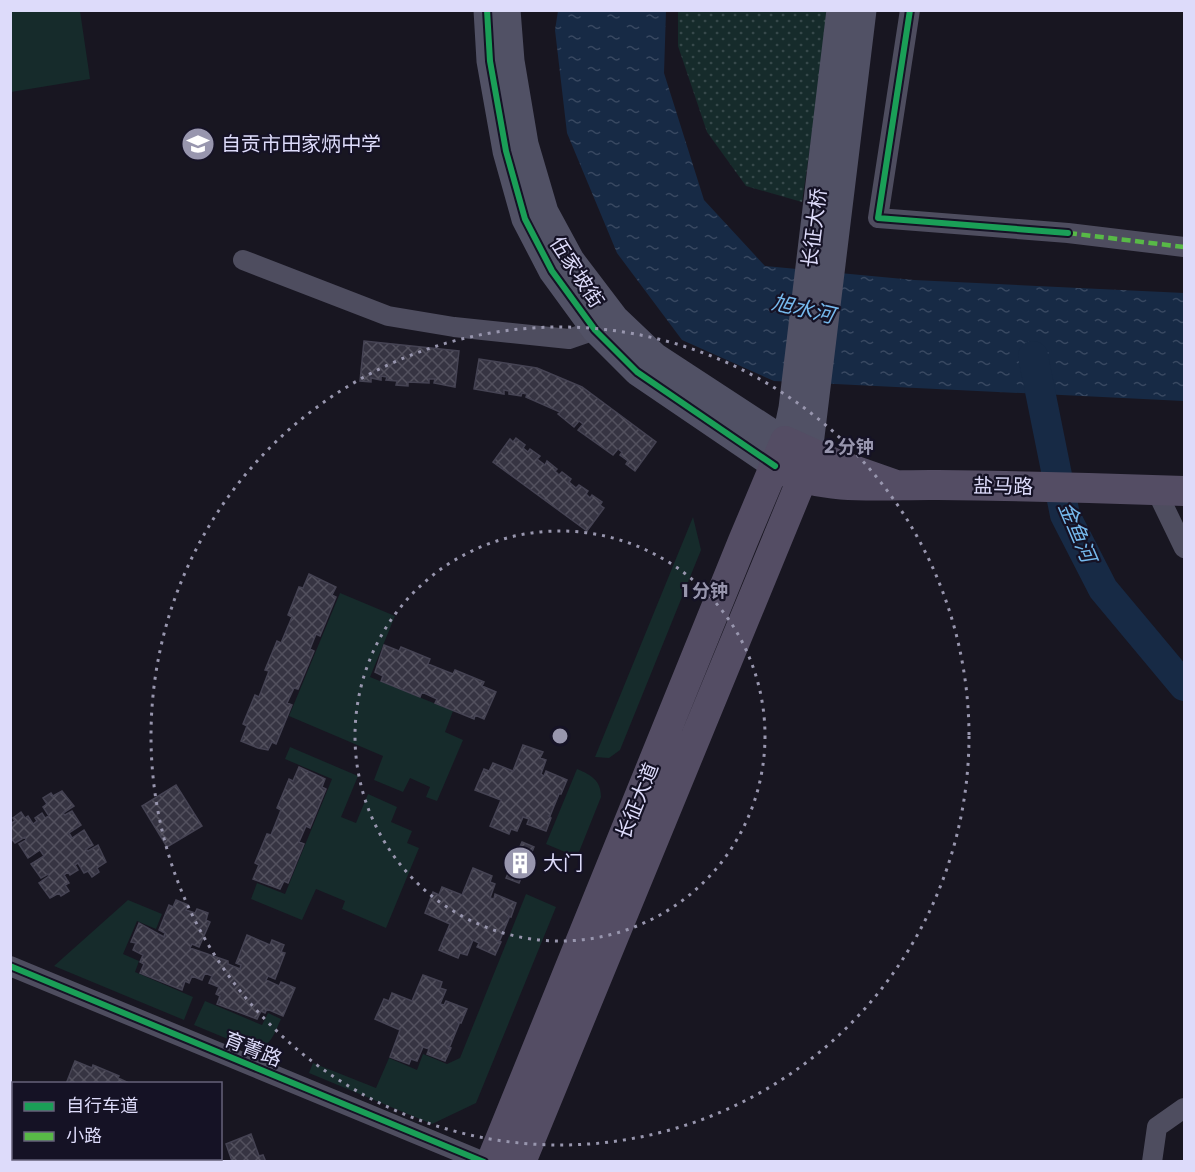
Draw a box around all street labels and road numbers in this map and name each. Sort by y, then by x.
street label: 长征大桥 [795,187,833,269]
street label: 伍家坡街 [543,231,611,313]
street label: 盐马路 [973,471,1033,501]
street label: 长征大道 [609,759,665,843]
street label: 育菁路 [220,1025,286,1073]

